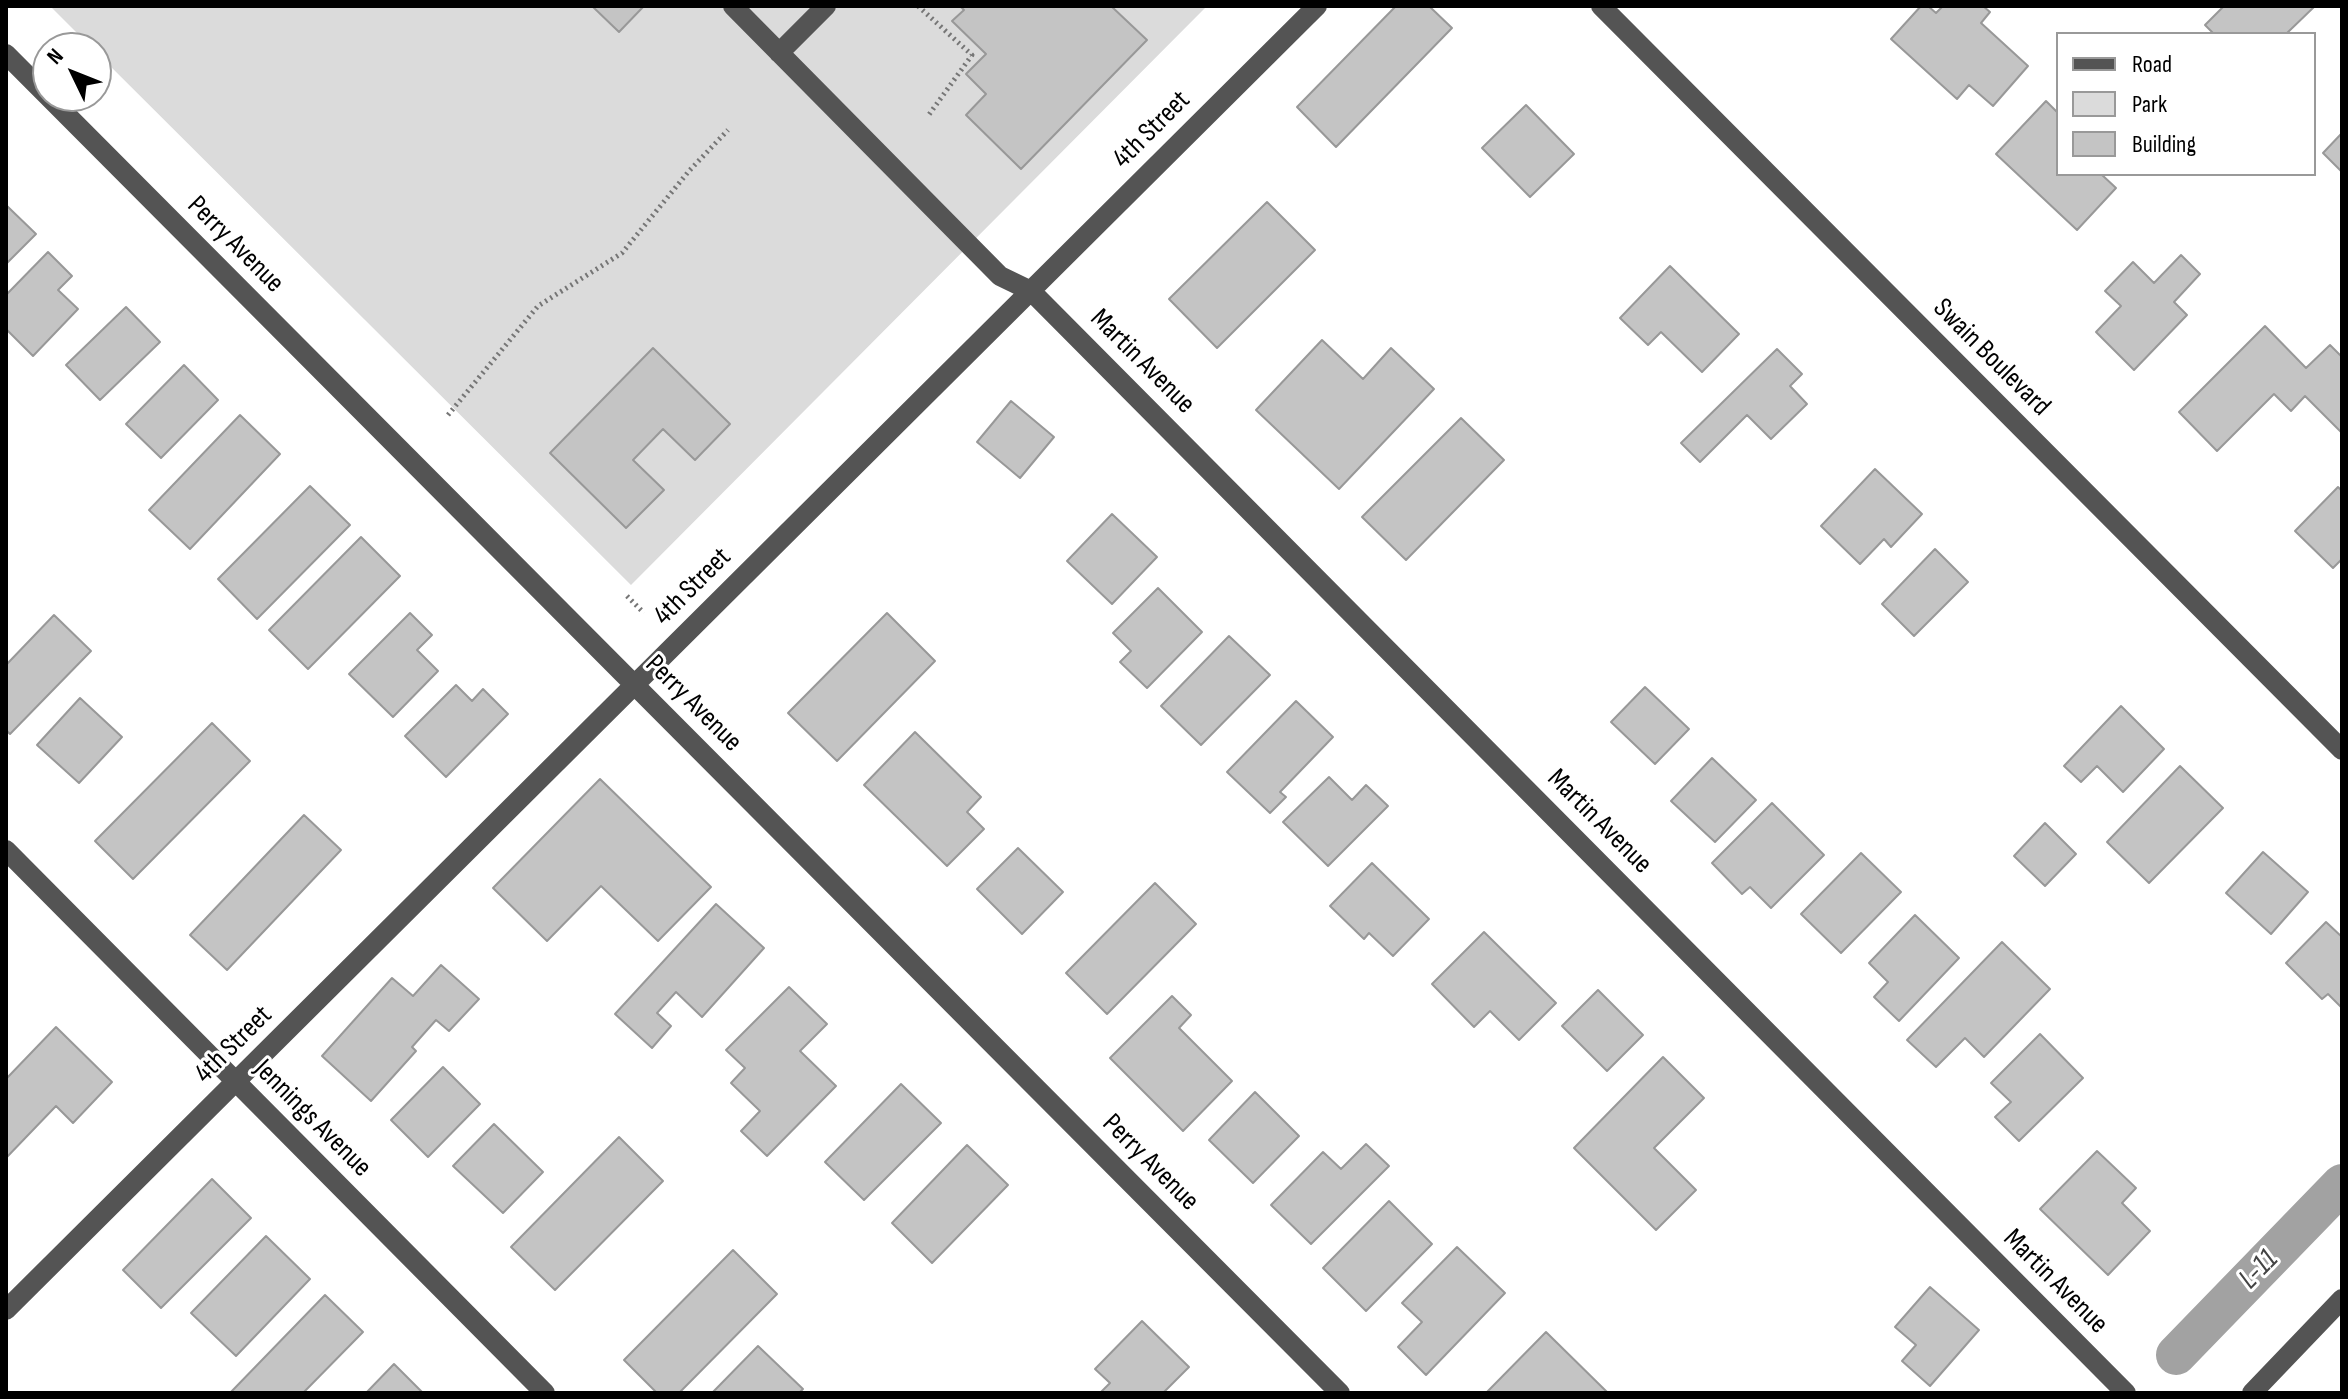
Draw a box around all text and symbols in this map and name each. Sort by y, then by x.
north arrow [32,32,112,112]
legend [2056,32,2316,176]
text: N [42,43,69,70]
text: Road [2132,50,2172,79]
street label: 4th Street [1106,84,1198,176]
text: Park [2132,90,2167,119]
text: Building [2132,130,2196,159]
street label: Perry Avenue [180,190,290,300]
street label: Swain Boulevard [1925,292,2057,424]
street label: Martin Avenue [1083,303,1201,421]
street label: 4th Street [647,541,739,633]
street label: Perry Avenue [638,649,748,759]
street label: Martin Avenue [1540,763,1658,881]
street label: 4th Street [188,999,280,1091]
street label: Jennings Avenue [246,1053,378,1185]
street label: Perry Avenue [1095,1108,1205,1218]
street label: Martin Avenue [1996,1223,2114,1341]
water label: L-11 [2232,1243,2286,1297]

